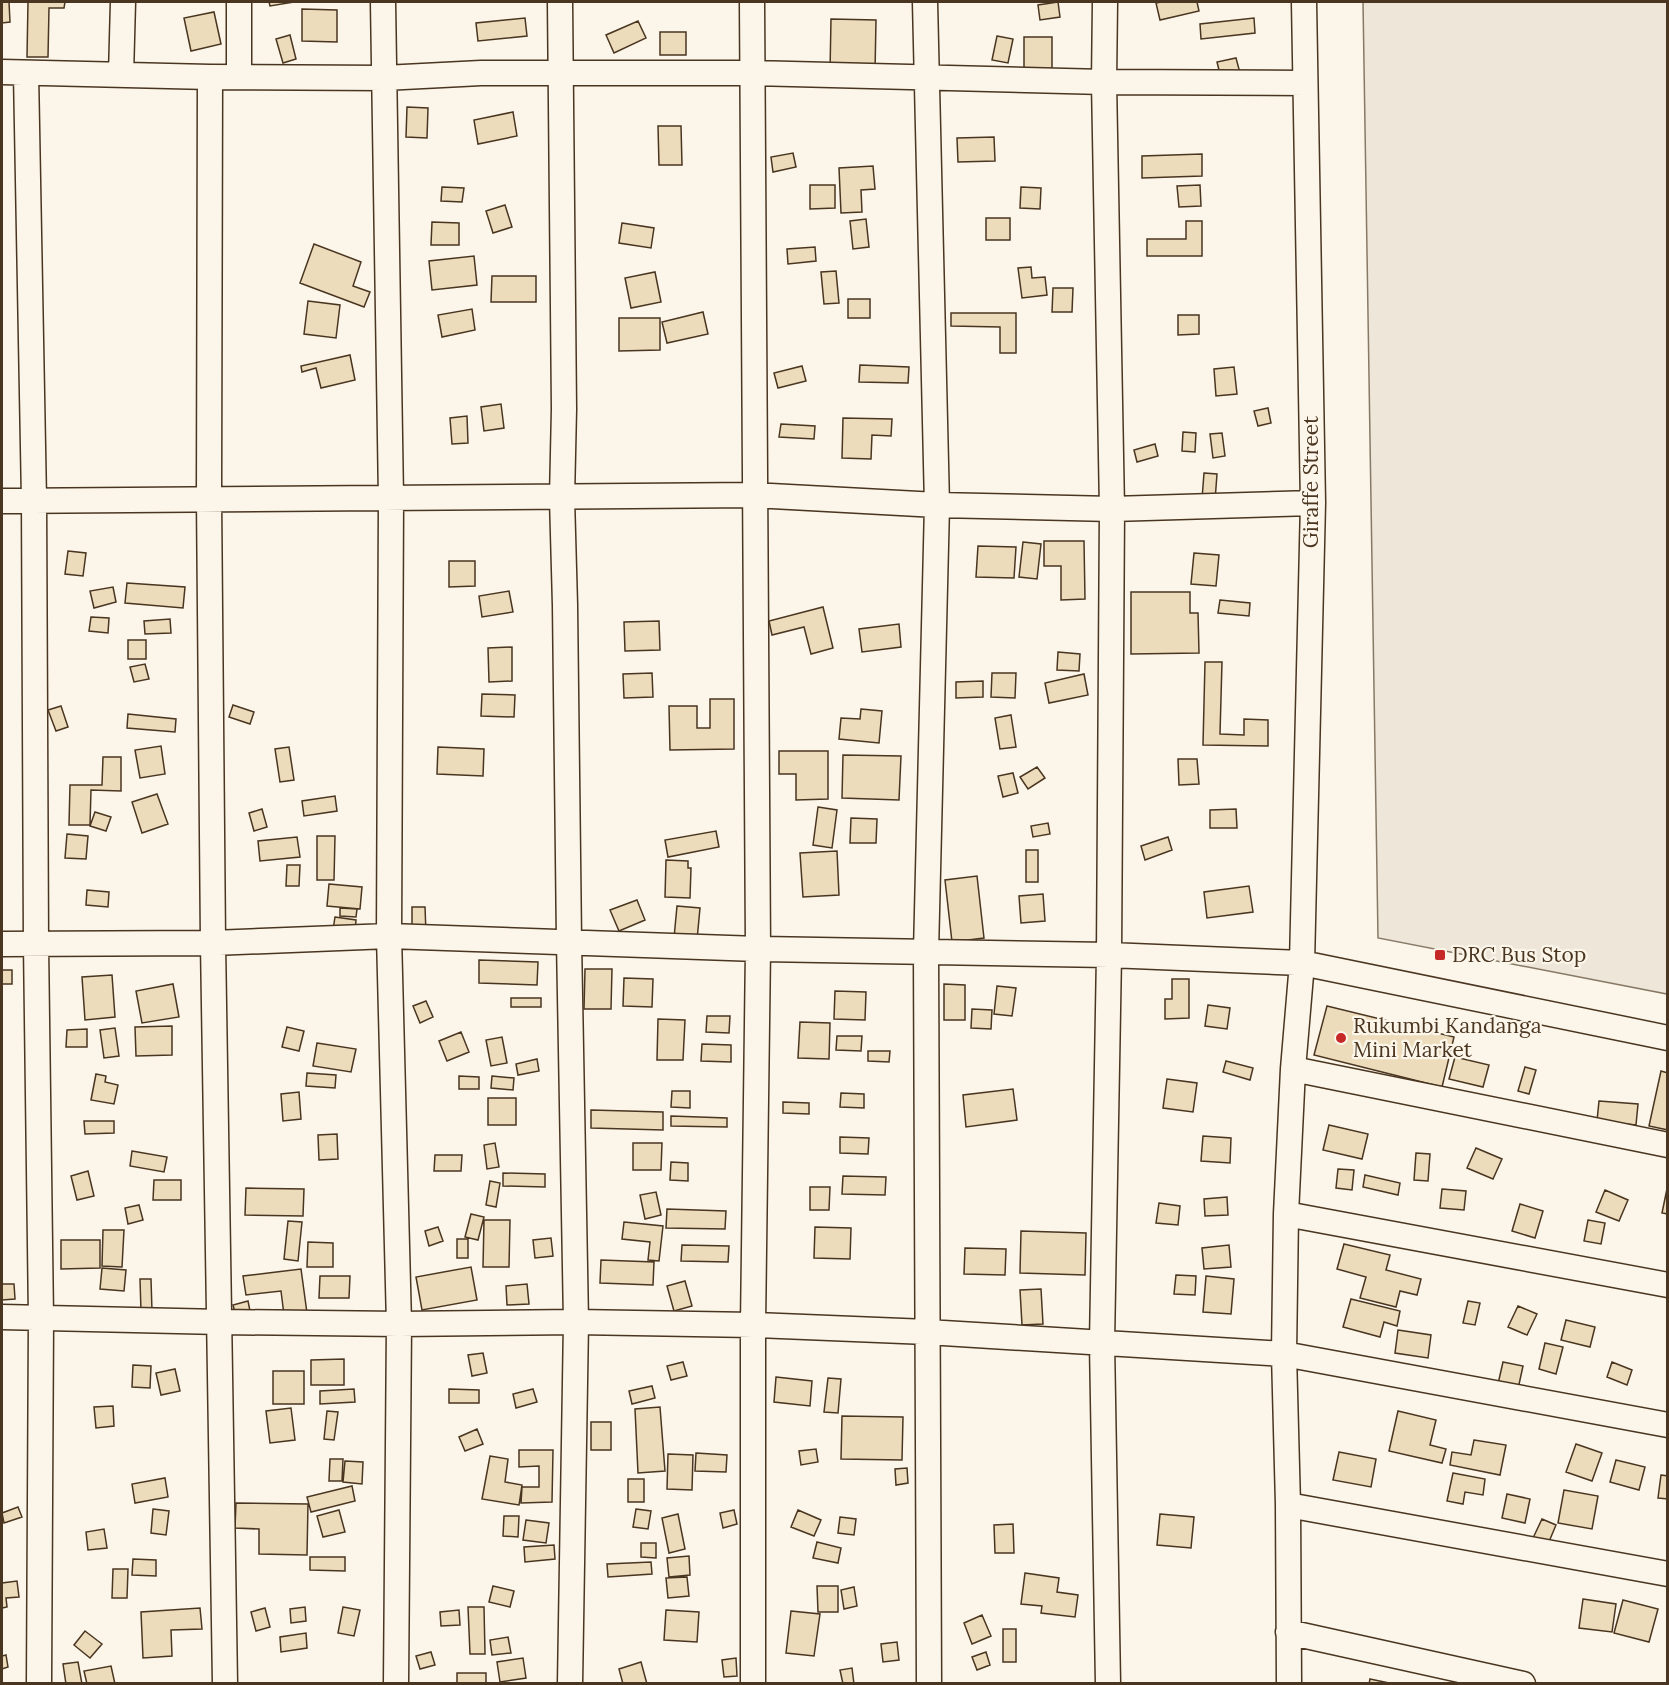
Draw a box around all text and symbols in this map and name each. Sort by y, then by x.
street label: Giraffe Street [1297,415,1324,548]
place label: DRC Bus Stop [1452,941,1586,968]
marker: DRC Bus Stop [1433,948,1447,962]
place label: Rukumbi Kandanga Mini Market [1353,1012,1542,1063]
marker: Rukumbi Kandanga Mini Market [1334,1031,1348,1045]

